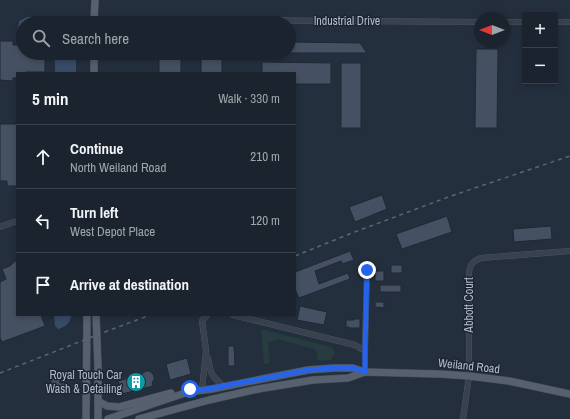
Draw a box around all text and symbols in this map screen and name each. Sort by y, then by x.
north arrow [474,12,510,48]
map controls [522,12,558,84]
button: + [522,12,558,48]
street label: Industrial Drive [314,13,380,29]
search box [16,16,296,60]
icon: search [30,27,52,49]
text: Search here [62,28,129,49]
button: − [522,48,558,84]
text: 5 min [32,87,68,110]
text: Walk · 330 m [218,90,280,107]
text: Continue [70,138,123,159]
icon: ahead [32,146,54,168]
text: 210 m [250,148,280,165]
text: North Weiland Road [70,159,166,176]
text: Turn left [70,202,118,223]
icon: left [32,210,54,232]
text: 120 m [250,212,280,229]
text: West Depot Place [70,223,155,240]
route end [358,261,376,279]
icon: arrive [32,274,54,296]
text: Arrive at destination [70,274,189,295]
street label: Abbott Court [461,277,477,334]
street label: Weiland Road [437,355,501,377]
place label: Royal Touch Car Wash & Detailing [46,367,123,397]
building icon: Royal Touch Car Wash & Detailing [125,371,147,393]
route start [181,380,199,398]

